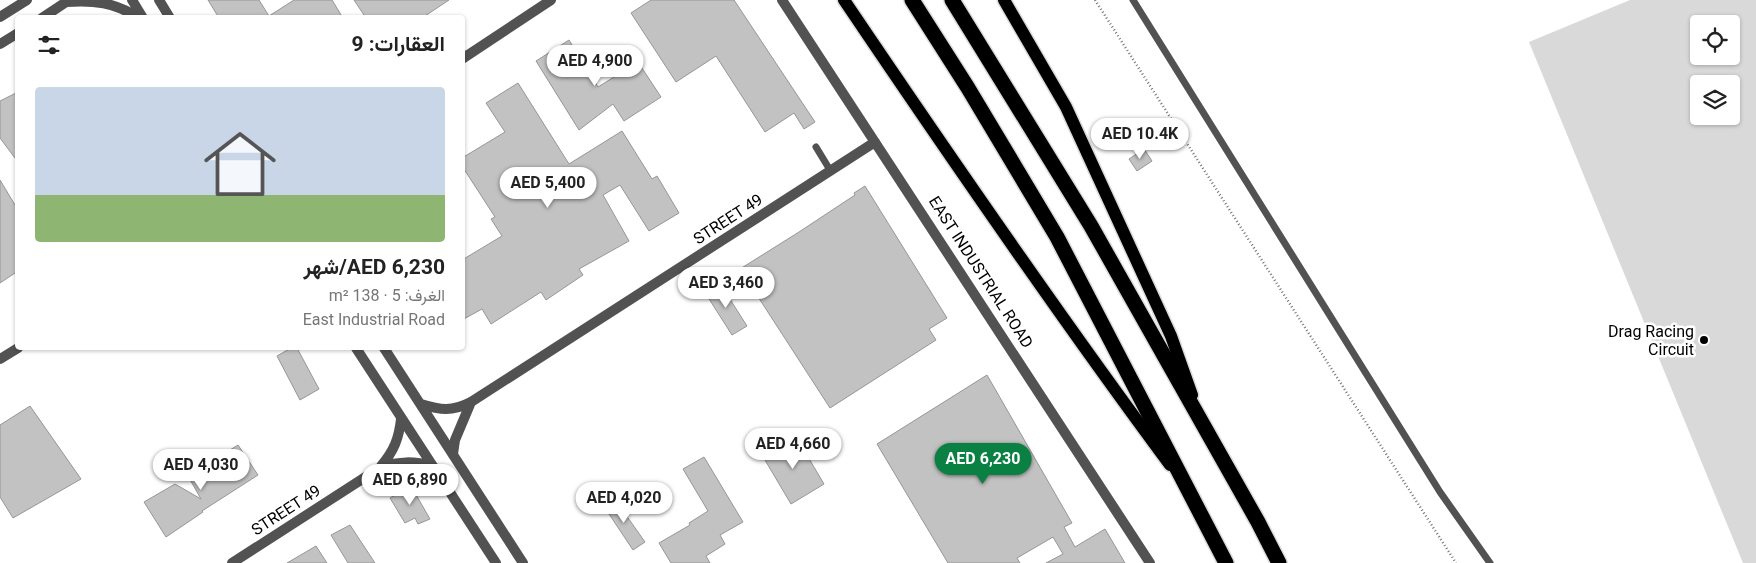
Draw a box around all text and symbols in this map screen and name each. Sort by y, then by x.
map controls [1690,15,1740,125]
button: locate [1690,15,1740,65]
icon: filters [35,31,63,59]
text: العقارات: 9 [351,32,445,56]
pin: AED 4,900 [538,44,652,87]
text: AED 4,900 [558,51,632,70]
button: layers [1690,75,1740,125]
pin: AED 10.4K [1083,118,1197,160]
icon: home [195,119,285,209]
text: AED 10.4K [1102,124,1178,143]
pin: AED 5,400 [491,166,605,209]
text: AED 5,400 [511,173,585,192]
street label: STREET 49 [690,190,766,248]
street label: EAST INDUSTRIAL ROAD [925,193,1037,351]
text: AED 6,230/شهر [304,255,445,279]
pin: AED 3,460 [669,266,783,309]
text: AED 3,460 [689,273,763,292]
text: الغرف: 5 · 138 m² [329,286,445,305]
text: East Industrial Road [303,310,445,329]
place label: Drag Racing Circuit [1608,322,1694,359]
marker: Drag Racing Circuit [1698,334,1710,346]
pin: AED 4,660 [736,428,850,470]
text: AED 4,660 [756,434,830,453]
pin: AED 6,230 [926,442,1040,485]
pin: AED 4,030 [144,448,258,491]
text: AED 6,230 [946,449,1020,468]
text: AED 4,030 [164,455,238,474]
pin: AED 6,890 [353,464,467,506]
text: AED 6,890 [373,470,447,489]
street label: STREET 49 [248,481,324,539]
pin: AED 4,020 [567,482,681,524]
text: AED 4,020 [587,488,661,507]

